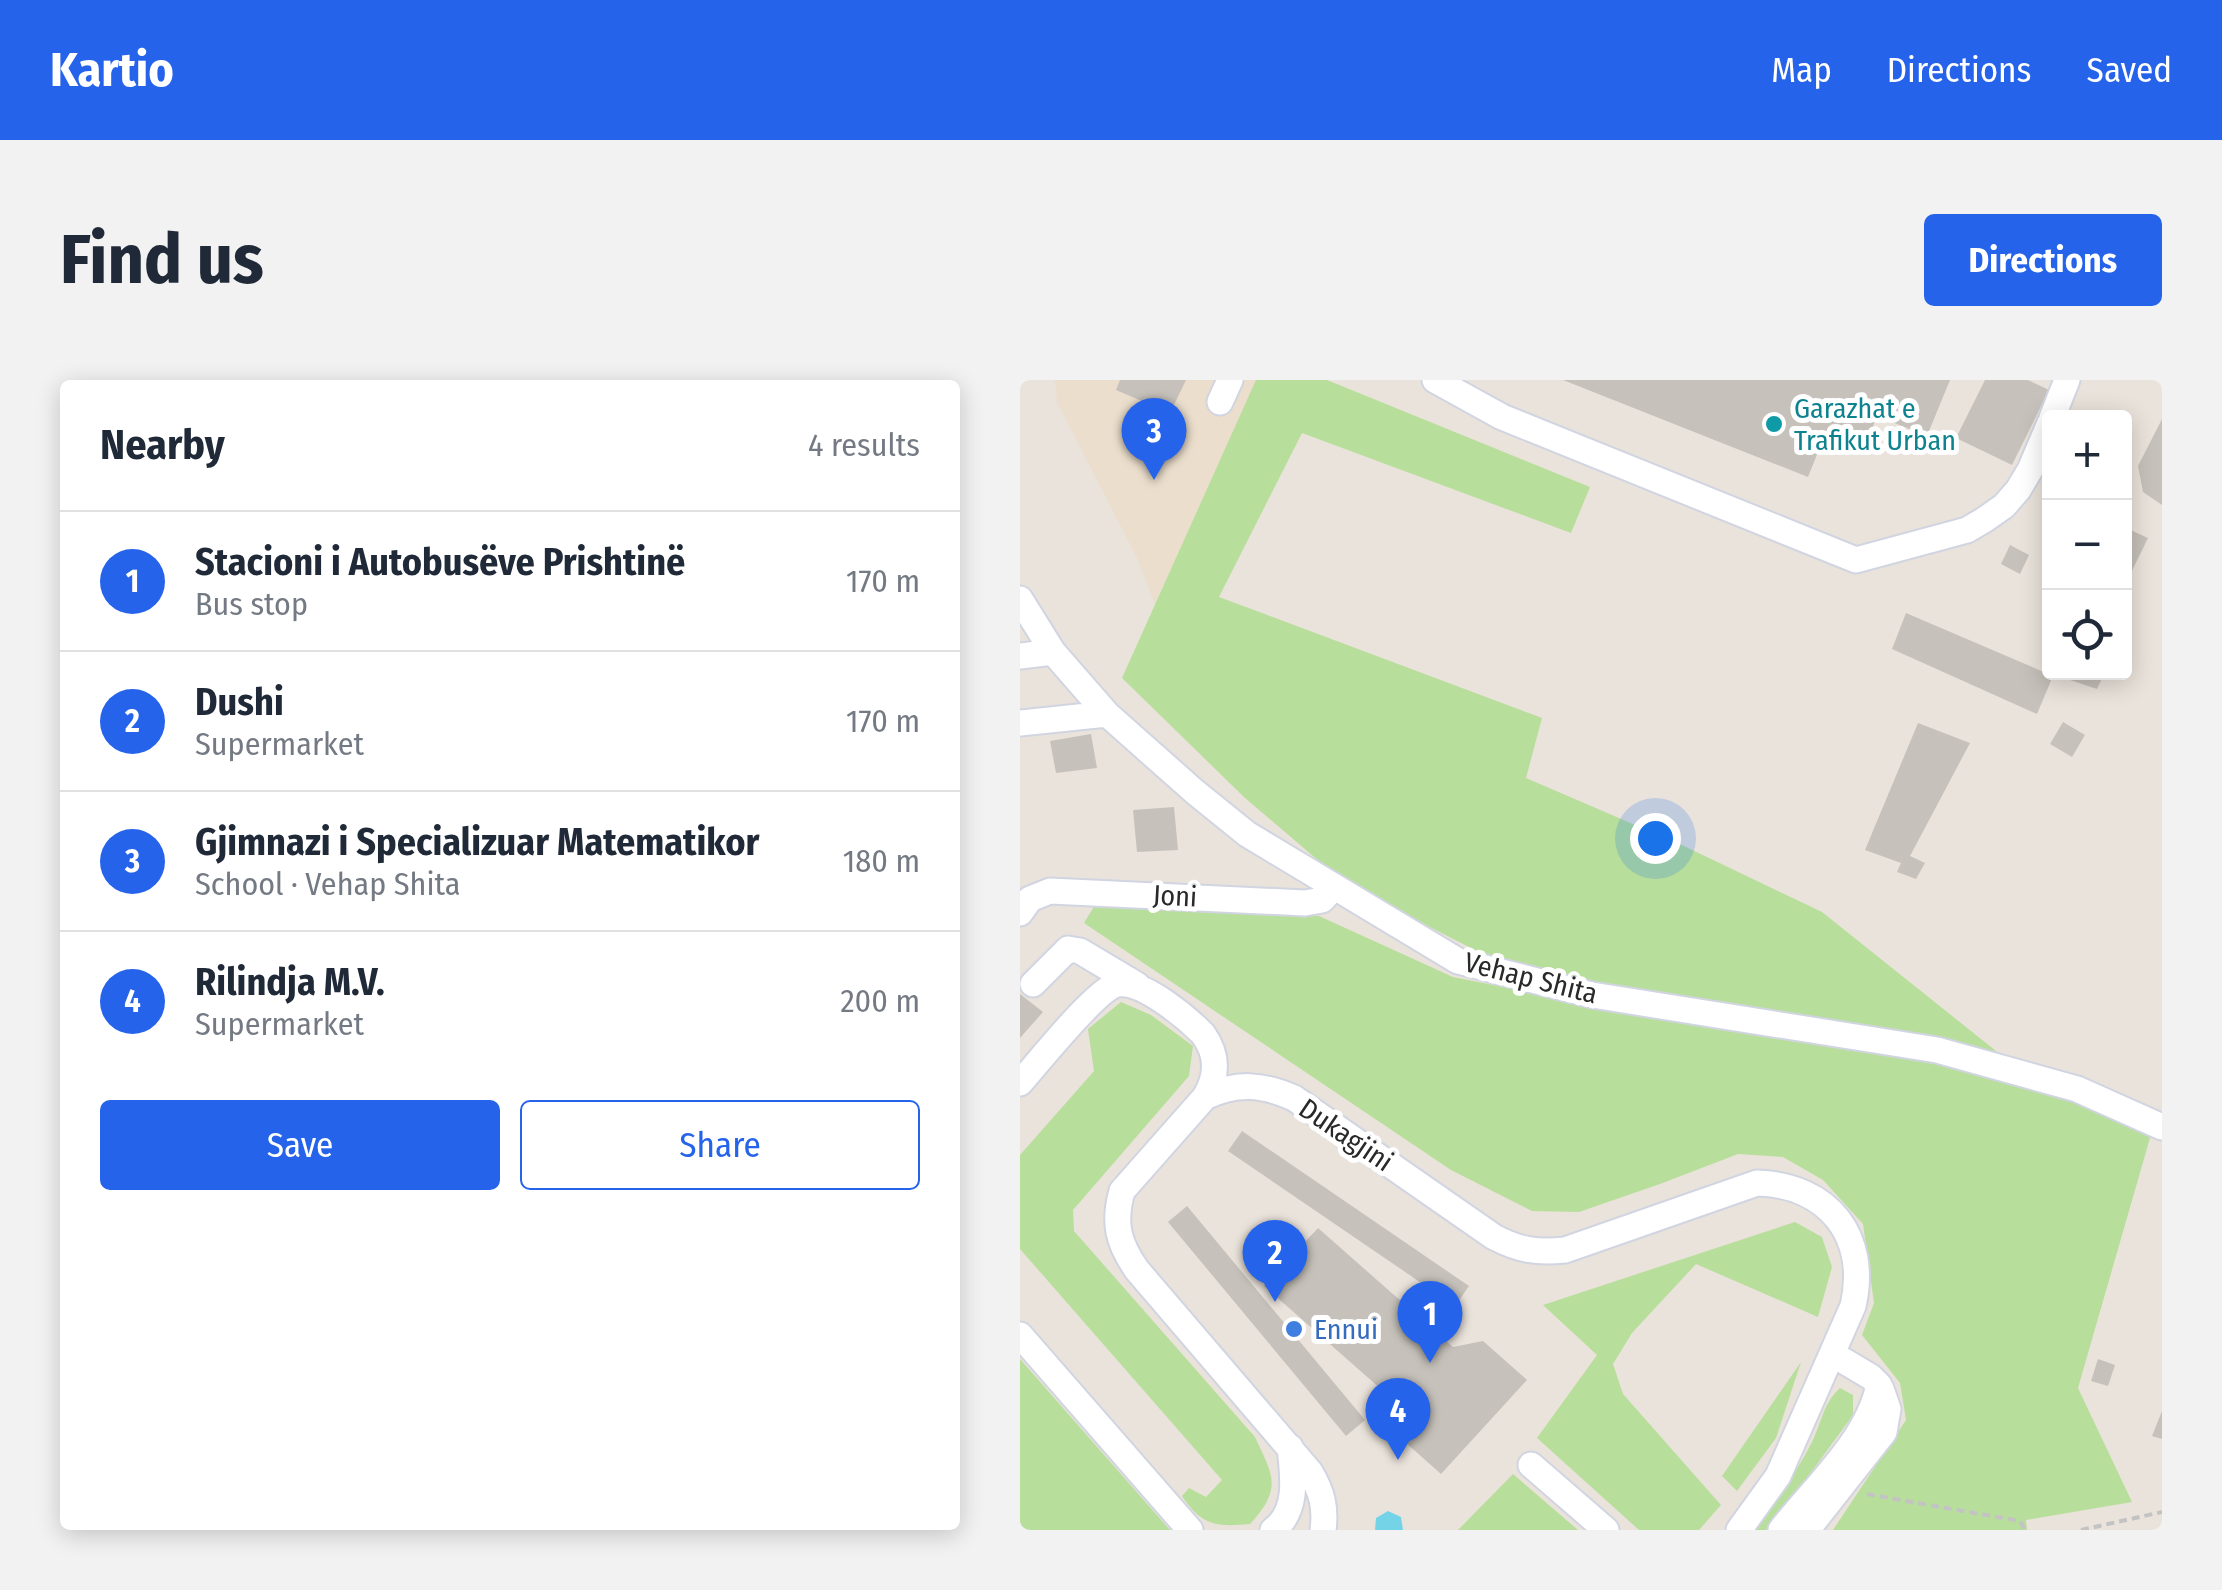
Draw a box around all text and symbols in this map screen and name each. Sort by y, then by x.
text: Kartio [50,41,174,99]
text: Map [1771,49,1832,91]
text: Directions [1887,49,2032,91]
text: Saved [2087,49,2172,91]
button: Directions [1924,214,2162,306]
text: Find us [60,218,264,302]
place label: Garazhat e Trafikut Urban [1794,392,1956,457]
pin: 3 [1122,398,1186,480]
map controls [2042,410,2132,680]
button: + [2042,410,2132,500]
marker: Garazhat e Trafikut Urban [1763,413,1785,435]
text: Nearby [100,420,225,470]
text: 4 results [808,426,920,464]
button: − [2042,500,2132,590]
text: Stacioni i Autobusëve Prishtinë [195,539,685,585]
text: 1 [126,562,139,600]
text: 170 m [846,562,920,600]
text: Bus stop [195,585,308,623]
button: locate [2042,590,2132,680]
text: Dushi [195,679,284,725]
text: 2 [125,702,140,740]
text: 170 m [846,702,920,740]
text: Supermarket [195,725,364,763]
your location [1630,813,1681,864]
text: Gjimnazi i Specializuar Matematikor [195,819,759,865]
text: 3 [125,842,140,880]
text: 180 m [843,842,920,880]
text: School · Vehap Shita [195,865,460,903]
street label: Joni [1152,878,1198,914]
street label: Vehap Shita [1461,946,1601,1010]
text: Rilindja M.V. [195,959,385,1005]
text: 4 [124,982,141,1020]
text: 200 m [840,982,920,1020]
text: Supermarket [195,1005,364,1043]
street label: Dukagjini [1293,1092,1399,1178]
button: Save [100,1100,500,1190]
button: Share [520,1100,920,1190]
pin: 2 [1242,1220,1308,1302]
pin: 1 [1398,1280,1462,1363]
place label: Ennui [1314,1313,1378,1346]
marker: Ennui [1283,1318,1305,1340]
pin: 4 [1366,1378,1430,1460]

